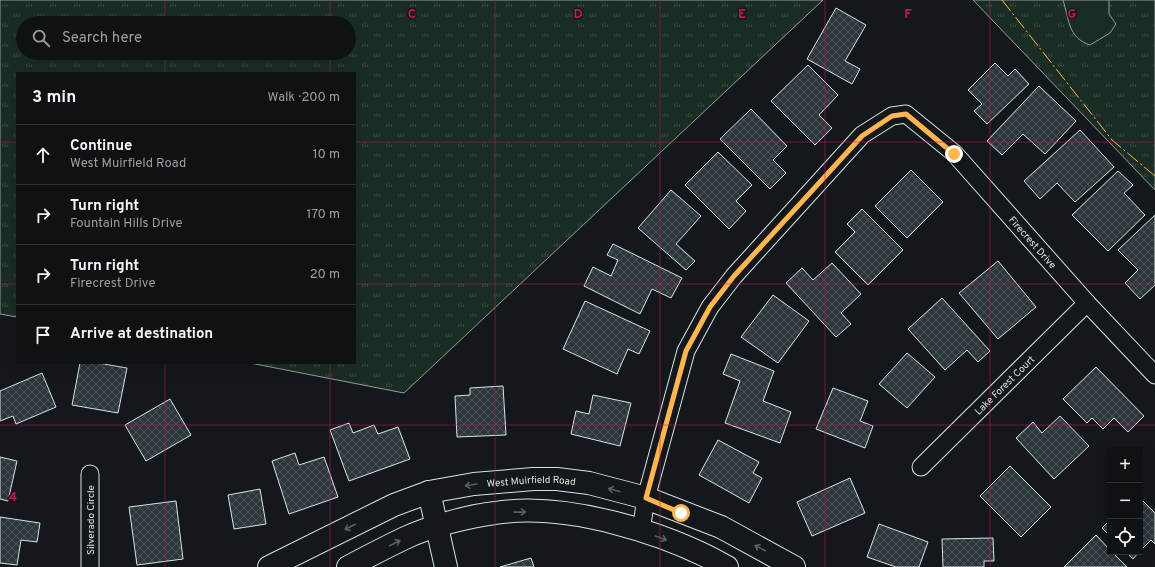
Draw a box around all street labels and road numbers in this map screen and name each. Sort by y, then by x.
street label: Firecrest Drive [1005,214,1059,272]
street label: Lake Forest Court [973,353,1038,418]
street label: West Muirfield Road [486,474,576,491]
street label: Silverado Circle [85,485,98,555]

